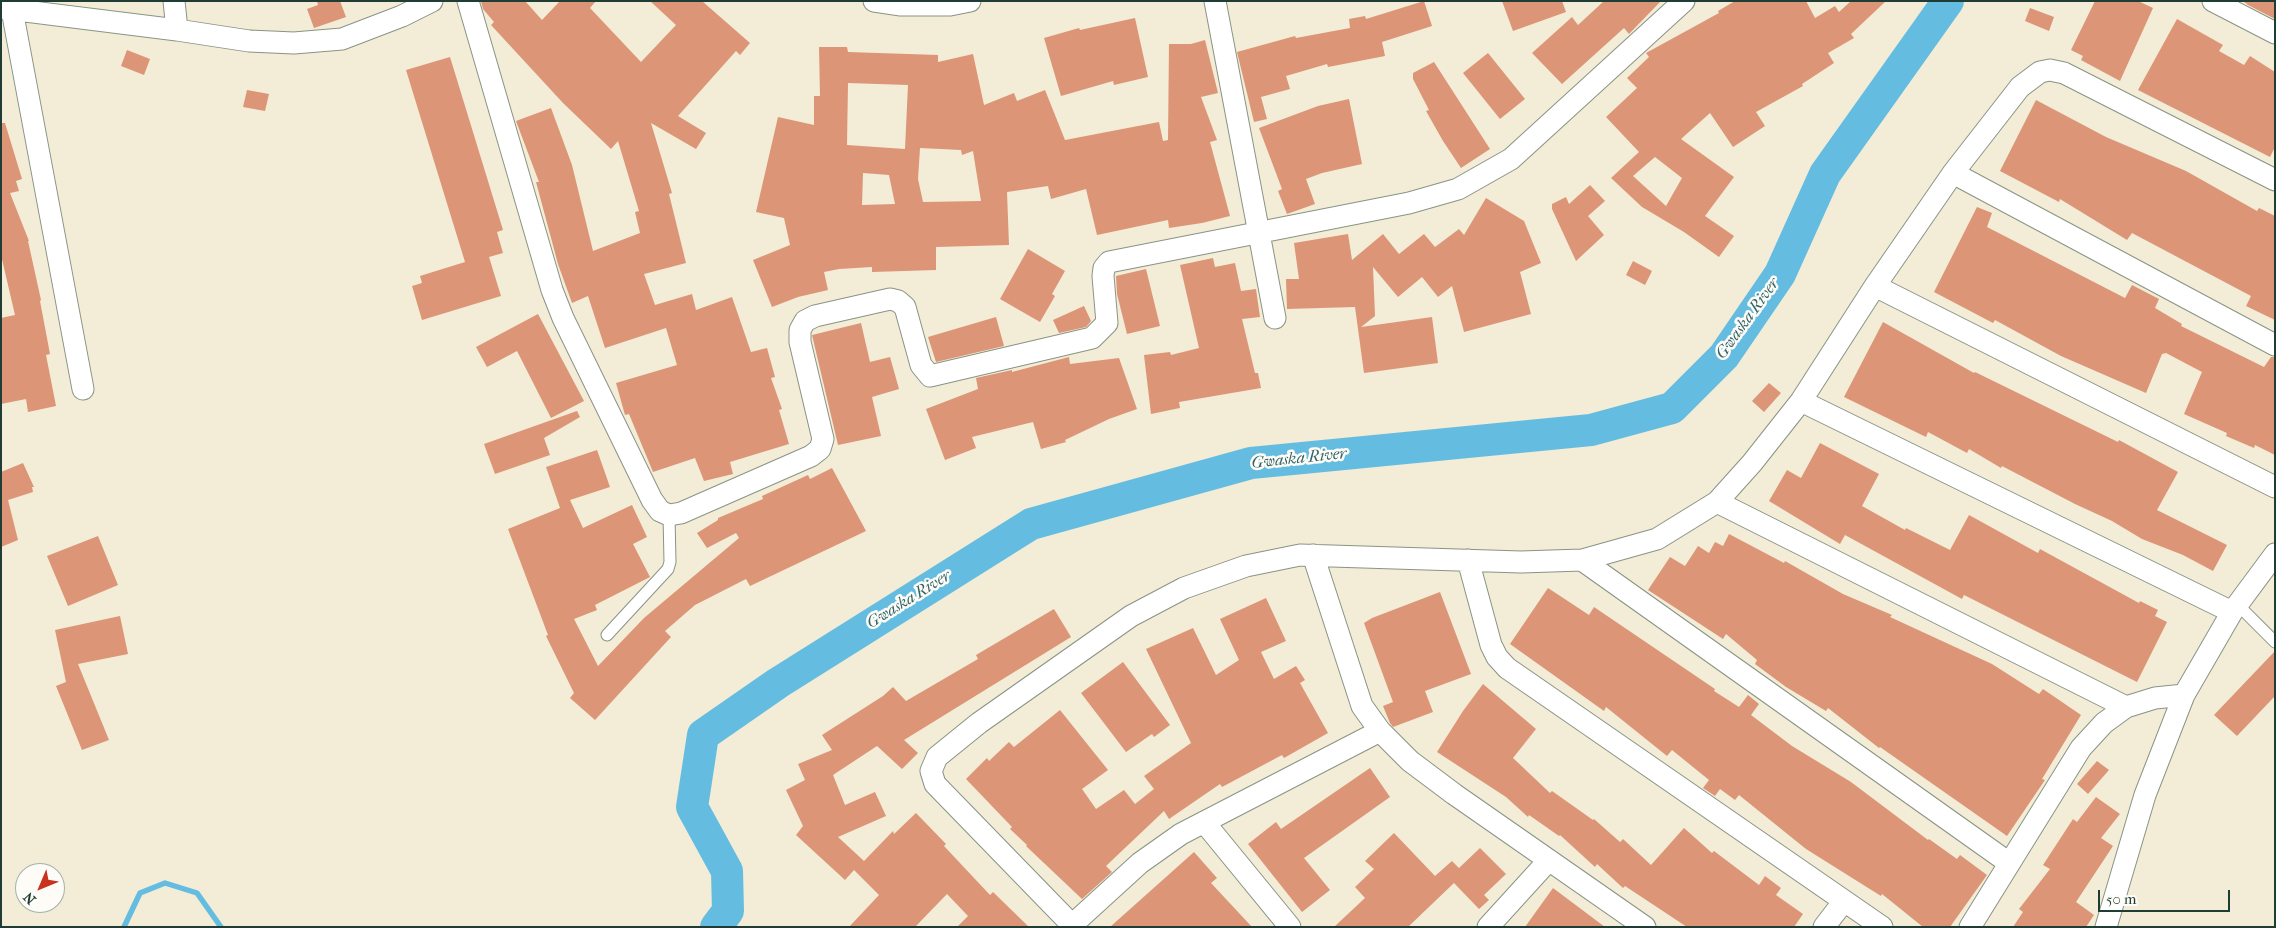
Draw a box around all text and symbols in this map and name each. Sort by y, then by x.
water label: Gwaska River [1712,275,1784,363]
water label: Gwaska River [1251,444,1347,474]
water label: Gwaska River [864,567,954,633]
north arrow [15,863,65,913]
scale bar [2101,880,2234,912]
text: N [20,888,40,908]
text: 50 m [2106,890,2136,908]

